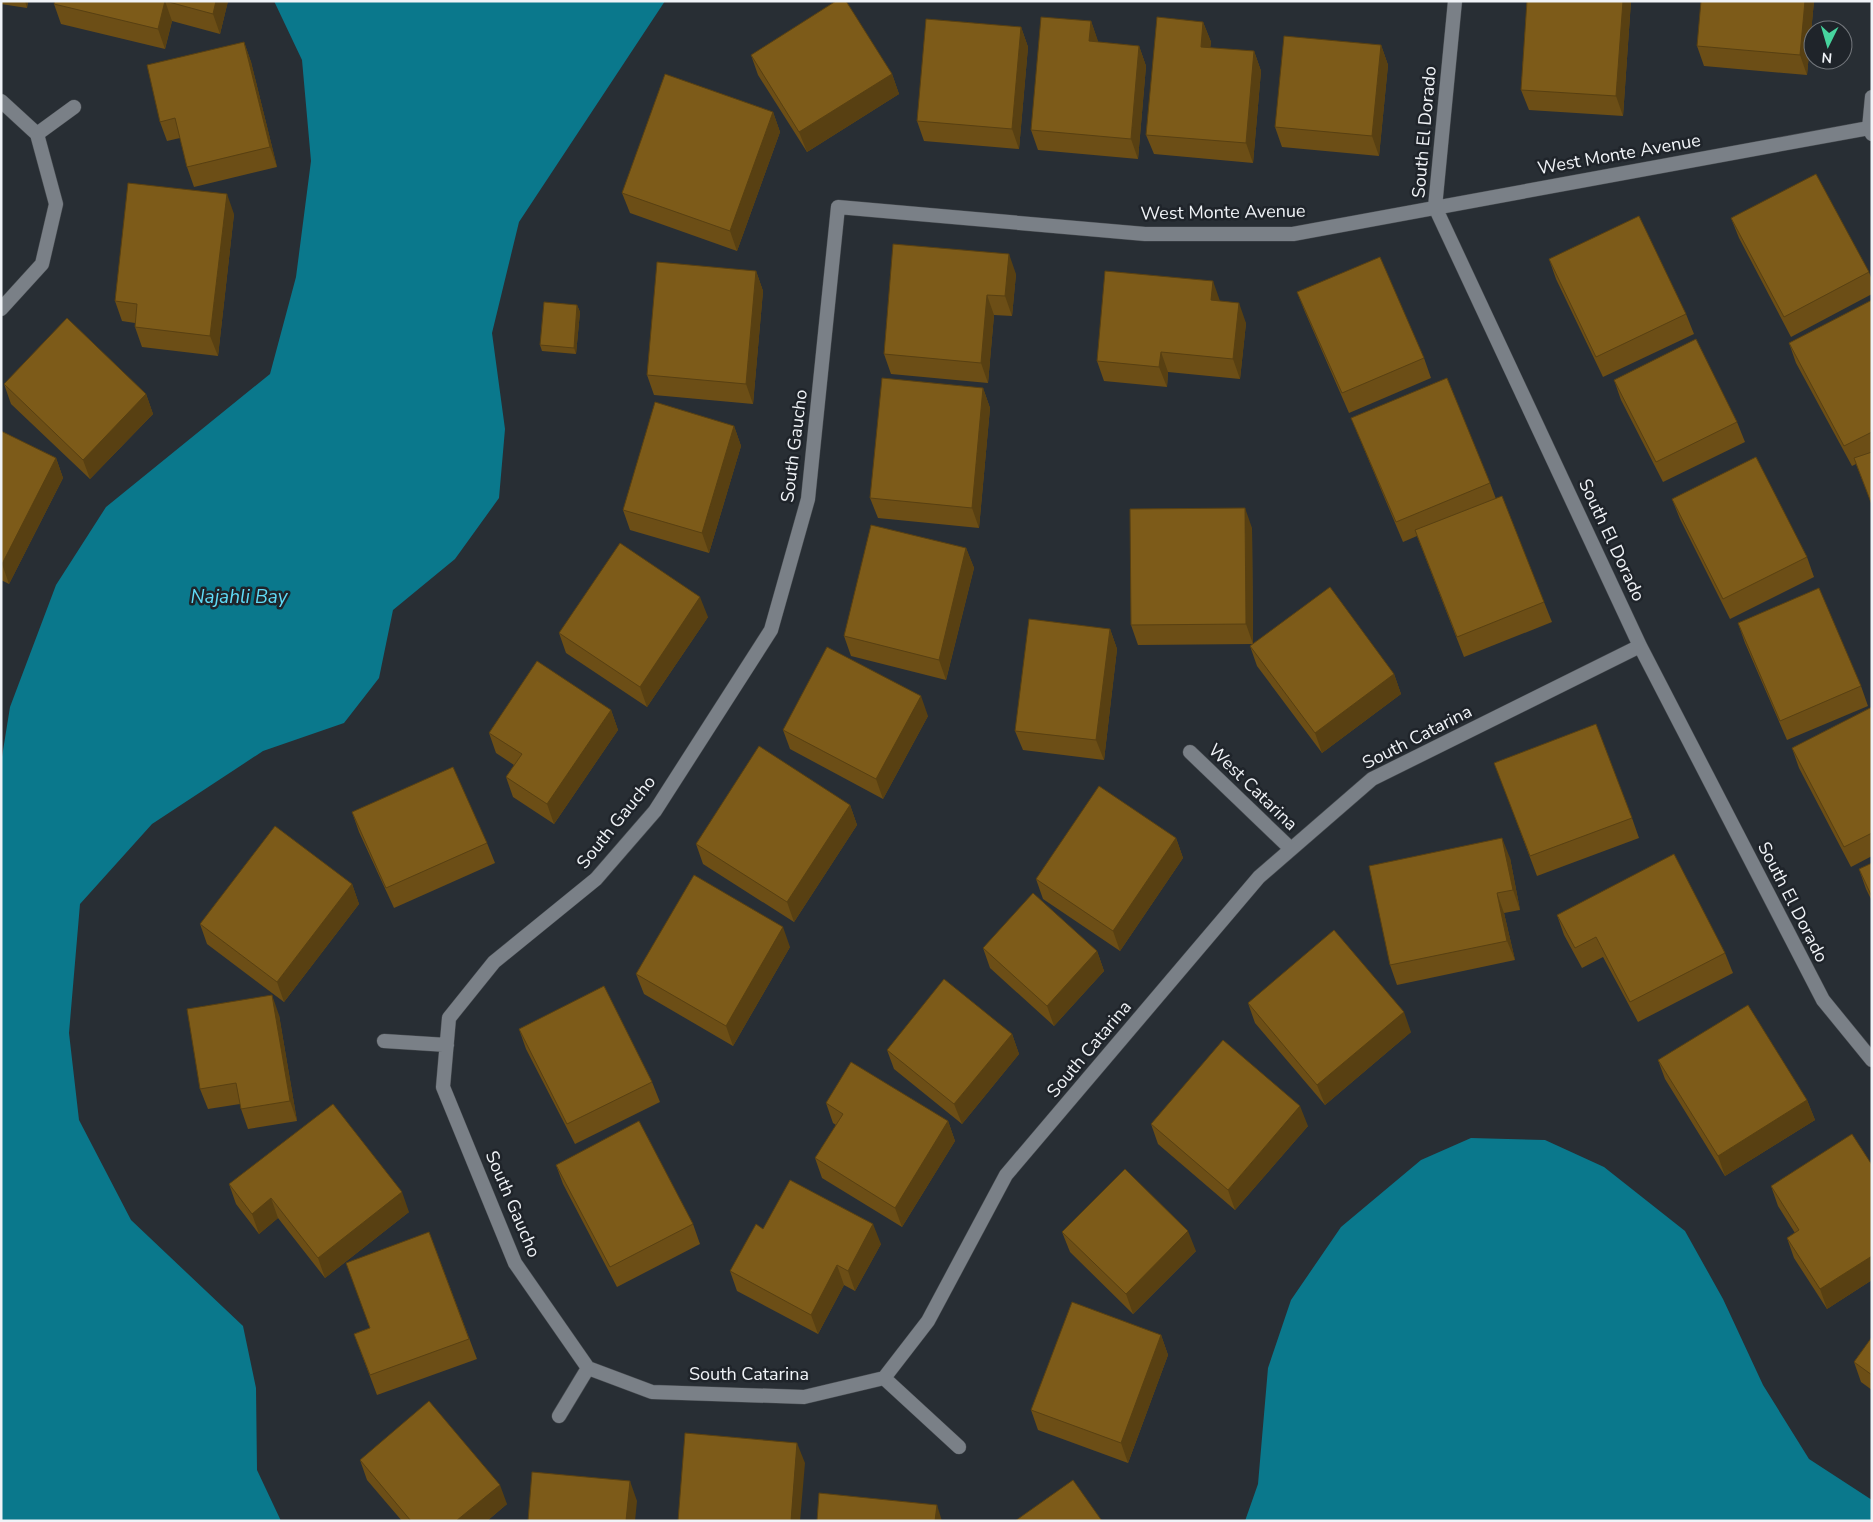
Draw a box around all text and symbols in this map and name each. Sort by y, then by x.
north arrow [1803,20,1853,70]
text: N [1821,48,1833,67]
street label: South El Dorado [1406,65,1442,199]
street label: West Monte Avenue [1536,128,1702,180]
street label: West Monte Avenue [1140,199,1306,225]
street label: South Gaucho [775,388,813,504]
street label: South El Dorado [1573,475,1651,605]
water label: Najahli Bay [191,584,289,610]
street label: South Catarina [1358,699,1476,775]
street label: West Catarina [1203,738,1303,836]
street label: South Gaucho [571,770,661,874]
street label: South El Dorado [1752,838,1834,966]
street label: South Catarina [1041,995,1137,1103]
street label: South Gaucho [480,1147,546,1261]
street label: South Catarina [689,1362,809,1386]

